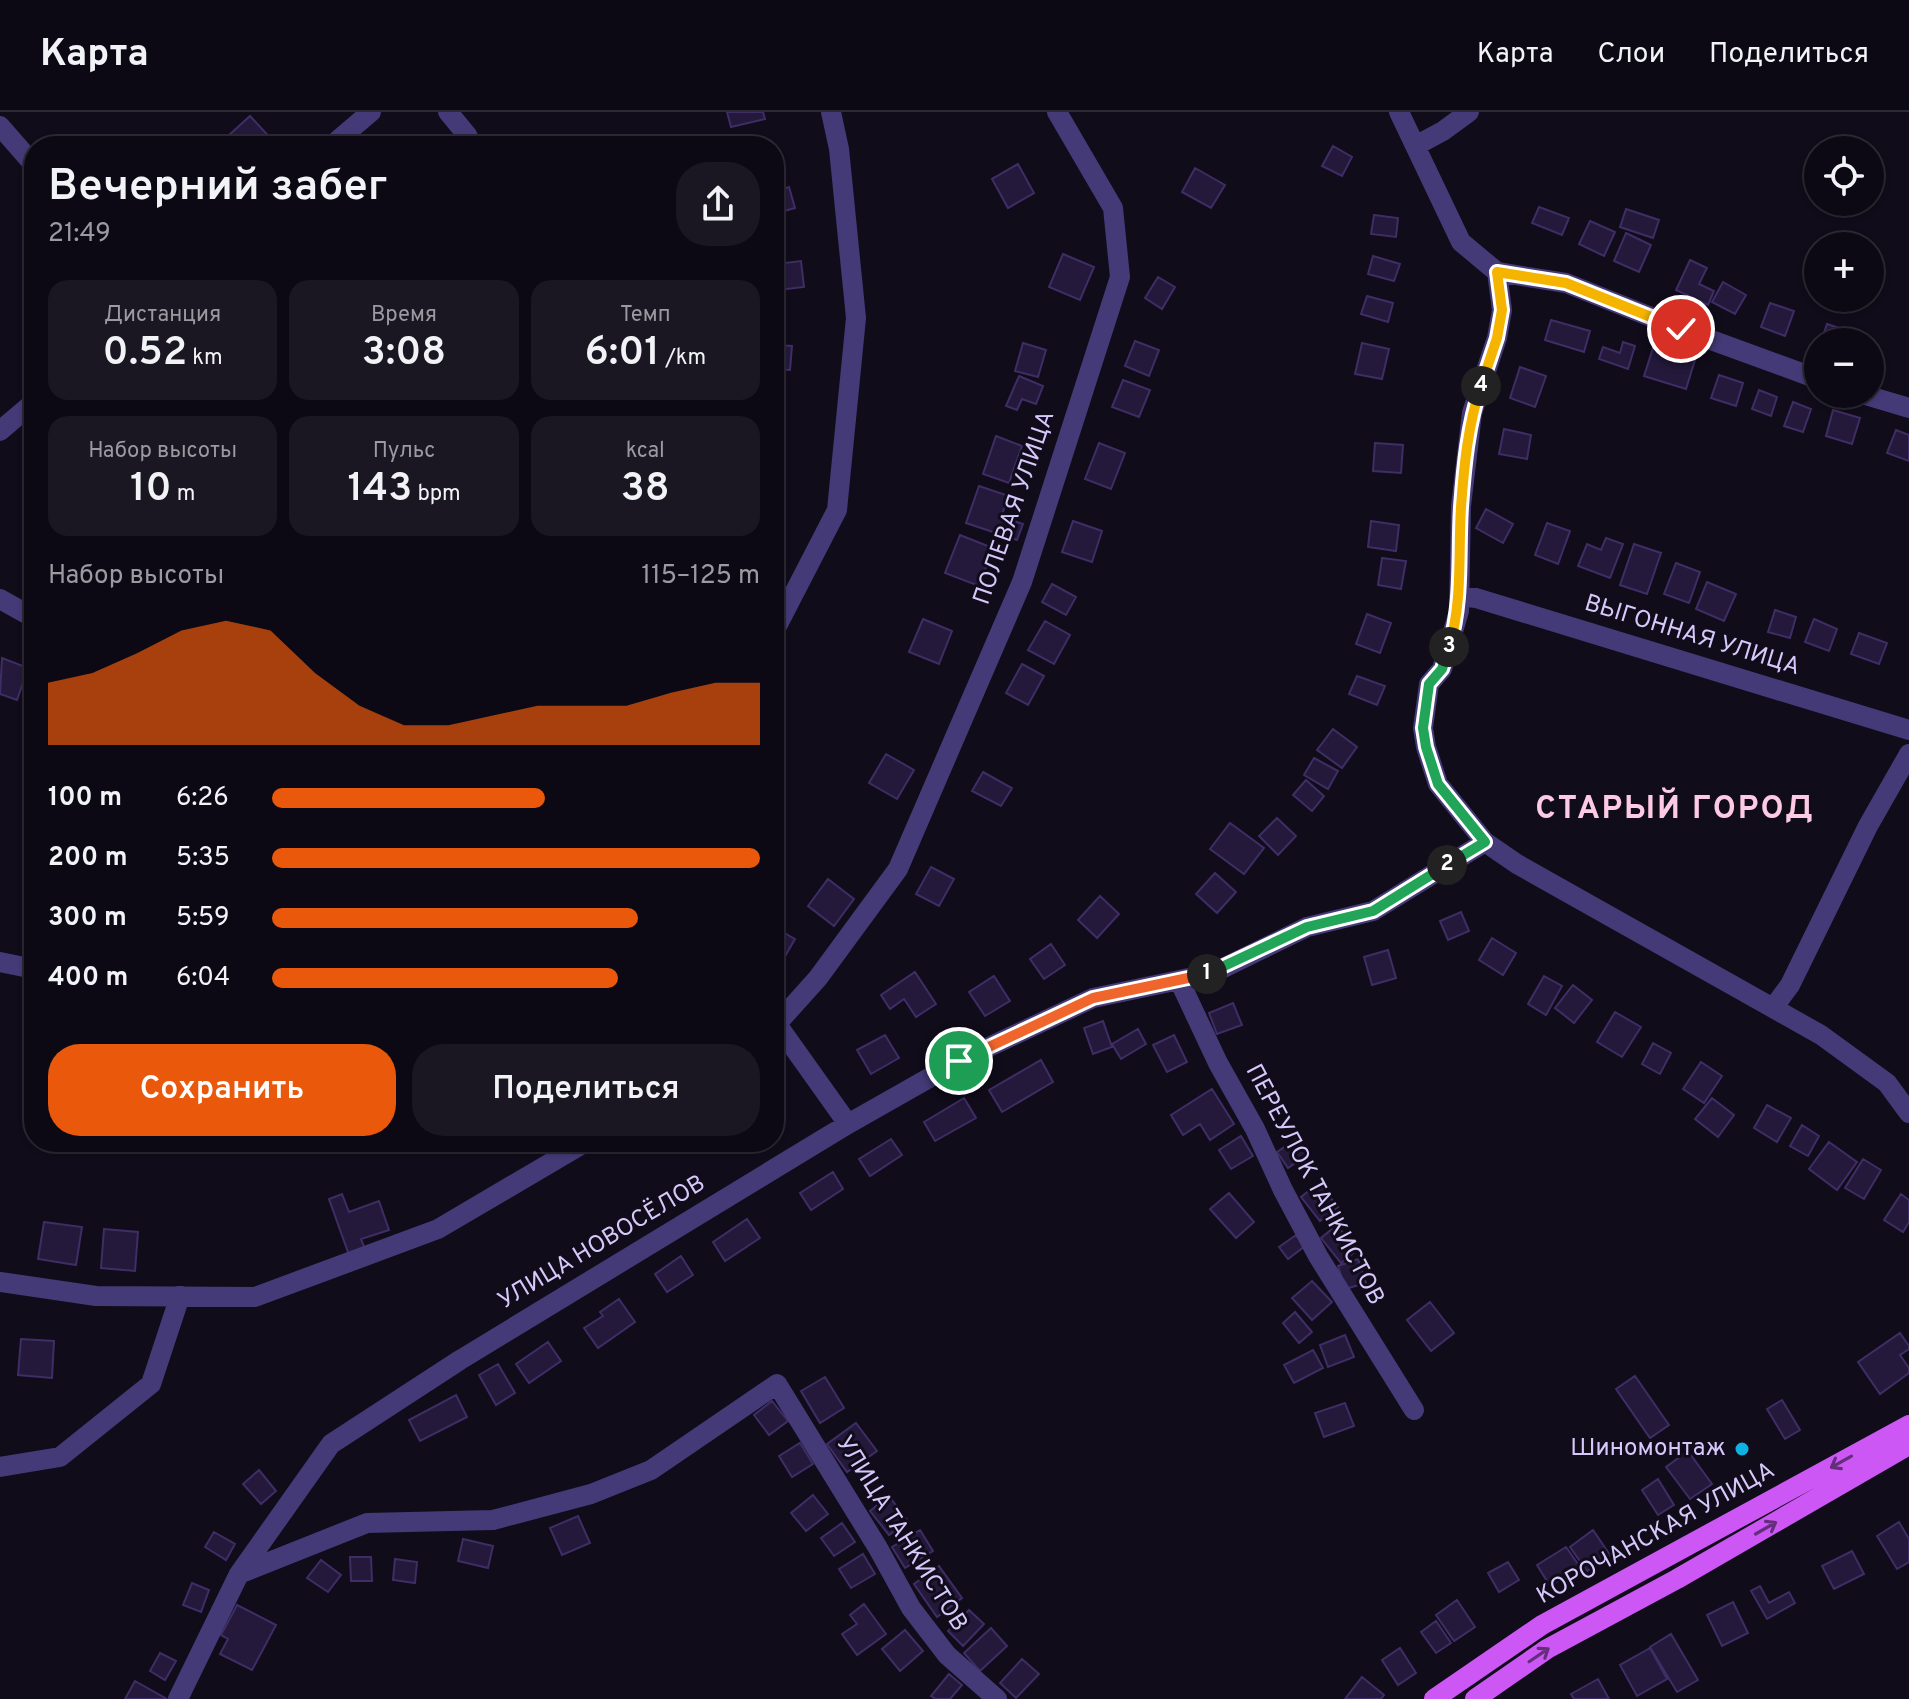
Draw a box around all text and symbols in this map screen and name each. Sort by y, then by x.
text: Карта [40,31,149,80]
text: Карта [1477,37,1553,73]
text: Слои [1597,37,1665,73]
text: Поделиться [1709,37,1869,73]
map controls [1804,136,1884,408]
button: locate [1804,136,1884,216]
text: Вечерний забег [48,160,387,216]
button: share [676,162,760,246]
text: 21:49 [48,218,111,251]
button: + [1804,232,1884,312]
pin [1647,295,1715,363]
text: Дистанция [104,302,221,329]
text: Время [371,302,437,329]
text: Темп [620,302,671,329]
icon: check [1659,307,1703,351]
button: − [1804,328,1884,408]
text: 0.52 [103,329,187,379]
text: 3:08 [362,329,446,379]
text: 6:01 [584,329,660,379]
text: km [187,345,223,372]
text: /km [660,345,706,372]
pin: 4 [1461,366,1501,406]
text: 4 [1474,372,1488,399]
street label: ПОЛЕВАЯ УЛИЦА [968,407,1062,609]
text: Набор высоты [88,438,237,465]
text: Пульс [373,438,435,465]
text: kcal [626,438,665,465]
text: 10 [130,465,172,515]
text: 143 [347,465,412,515]
text: 38 [621,465,670,515]
text: m [172,481,195,508]
text: bpm [412,481,461,508]
text: Набор высоты [48,560,224,593]
text: 115–125 m [641,560,760,593]
street label: ВЫГОННАЯ УЛИЦА [1581,589,1803,683]
pin: 3 [1429,627,1469,667]
text: 3 [1442,633,1456,660]
text: 100 m [48,782,122,815]
text: 6:26 [176,782,229,815]
district label: СТАРЫЙ ГОРОД [1535,787,1815,830]
text: 200 m [48,842,127,875]
text: 5:35 [176,842,230,875]
pin: 2 [1427,845,1467,885]
text: 2 [1440,851,1454,878]
text: 300 m [48,902,127,935]
text: 5:59 [176,902,229,935]
pin: 1 [1187,954,1227,994]
text: 1 [1203,960,1211,987]
text: 400 m [48,962,128,995]
text: 6:04 [176,962,230,995]
pin [925,1027,993,1095]
icon: arrive [937,1039,981,1083]
button: Сохранить [48,1044,396,1136]
button: Поделиться [412,1044,760,1136]
street label: ПЕРЕУЛОК ТАНКИСТОВ [1238,1059,1390,1311]
street label: УЛИЦА НОВОСЁЛОВ [492,1168,711,1317]
street label: УЛИЦА ТАНКИСТОВ [829,1431,973,1637]
place label: Шиномонтаж [1570,1434,1726,1464]
marker: Шиномонтаж [1733,1440,1751,1458]
one-way arrow [1829,1455,1853,1470]
street label: КОРОЧАНСКАЯ УЛИЦА [1532,1456,1780,1612]
one-way arrow [1754,1520,1777,1536]
one-way arrow [1528,1647,1550,1663]

